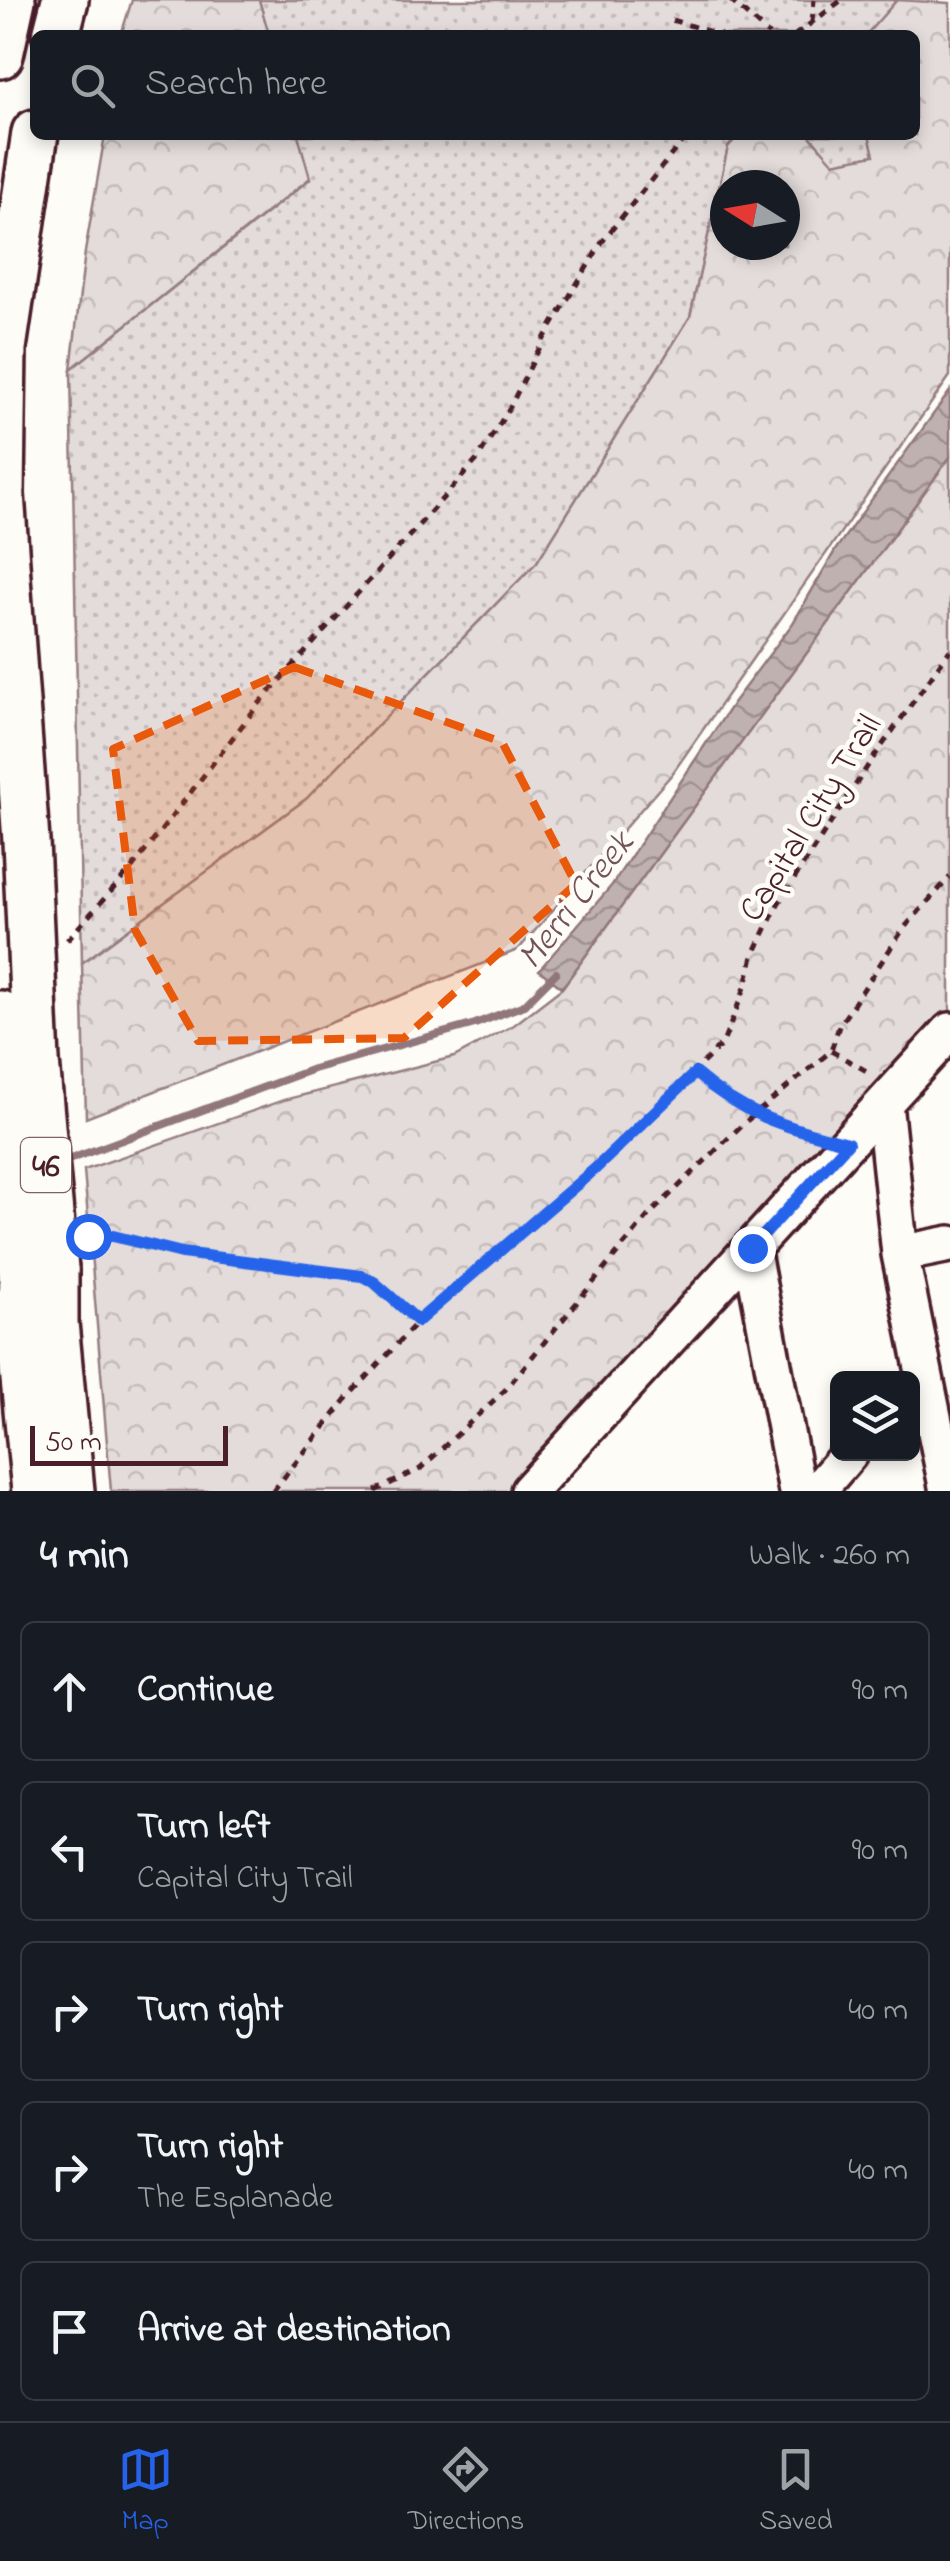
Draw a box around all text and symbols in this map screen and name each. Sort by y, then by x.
search box [30,30,920,140]
text: Search here [145,57,327,113]
icon: search [65,58,120,113]
north arrow [710,170,800,260]
street label: Capital City Trail [728,705,896,933]
water label: Merri Creek [505,819,650,983]
road number: 46 [21,1138,71,1192]
route start [66,1214,112,1260]
route end [730,1226,776,1272]
map controls [830,1371,920,1461]
button: layers [830,1371,920,1461]
scale bar [30,1421,228,1466]
text: 50 m [45,1423,102,1464]
text: 4 min [40,1526,129,1587]
text: Walk · 260 m [749,1533,910,1580]
text: Continue [137,1663,273,1719]
icon: ahead [42,1664,97,1719]
text: 90 m [852,1668,908,1715]
text: Turn left [137,1800,270,1856]
icon: left [42,1824,97,1879]
text: 90 m [852,1828,908,1875]
text: Capital City Trail [137,1856,353,1903]
text: Turn right [137,1983,283,2039]
icon: right [42,1984,97,2039]
text: 40 m [848,1988,908,2035]
text: Turn right [137,2120,283,2176]
icon: right [42,2144,97,2199]
text: 40 m [848,2148,908,2195]
text: The Esplanade [137,2176,333,2223]
text: Arrive at destination [137,2303,451,2359]
icon: arrive [42,2304,97,2359]
tab: Map [118,2442,173,2543]
tab: Directions [408,2442,524,2543]
tab: Saved [759,2442,832,2543]

